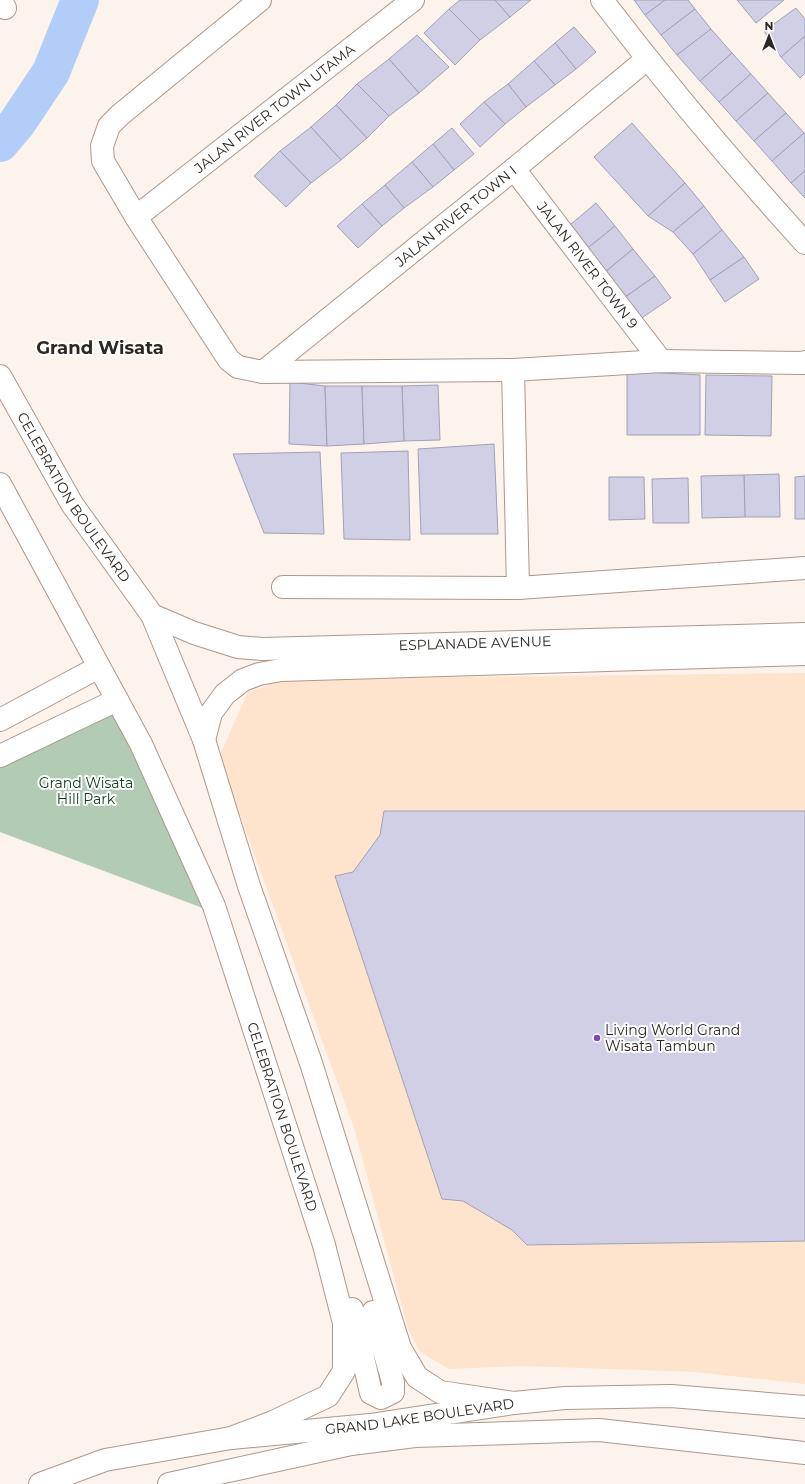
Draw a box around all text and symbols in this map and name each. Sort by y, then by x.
north arrow [749,16,789,56]
text: N [765,19,773,33]
street label: JALAN RIVER TOWN UTAMA [190,39,359,177]
street label: JALAN RIVER TOWN I [391,162,520,271]
street label: JALAN RIVER TOWN 9 [533,197,642,332]
district label: Grand Wisata [36,337,164,359]
street label: CELEBRATION BOULEVARD [13,409,134,586]
street label: ESPLANADE AVENUE [398,632,551,654]
park label: Grand Wisata Hill Park [39,774,133,808]
street label: CELEBRATION BOULEVARD [243,1020,322,1214]
place label: Living World Grand Wisata Tambun [605,1021,740,1055]
marker: Living World Grand Wisata Tambun [592,1033,602,1043]
street label: GRAND LAKE BOULEVARD [324,1394,515,1438]

